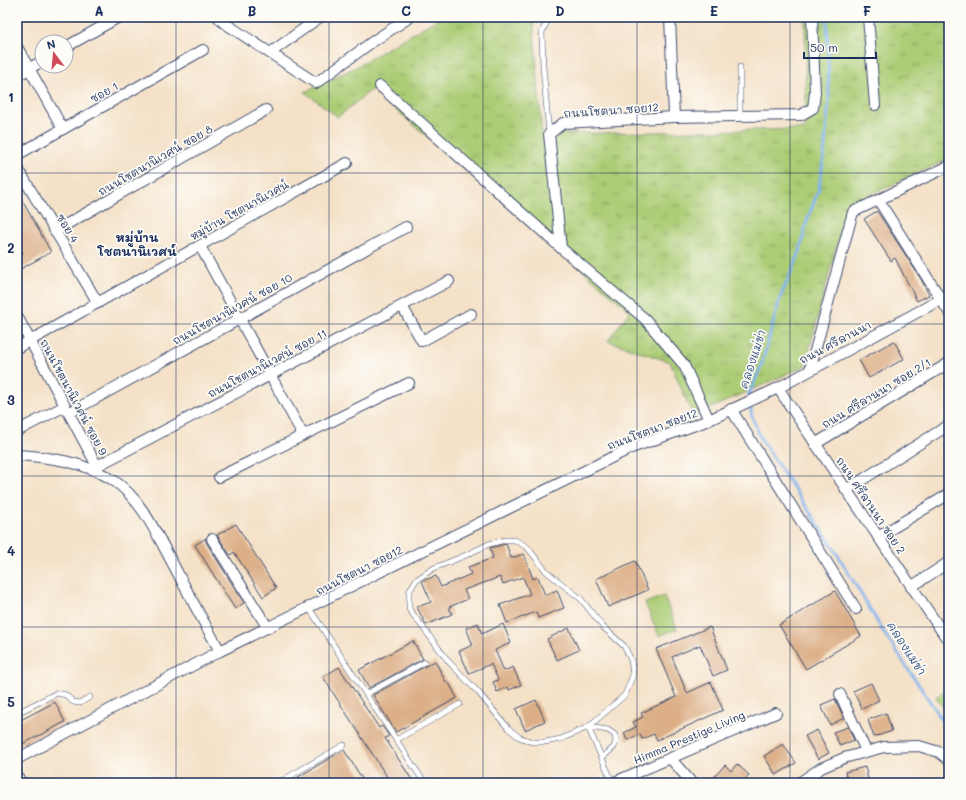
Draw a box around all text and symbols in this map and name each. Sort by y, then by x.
text: A [94,2,104,19]
text: B [248,2,257,19]
text: C [401,2,411,19]
text: D [555,2,565,19]
text: E [710,2,718,19]
text: F [863,2,871,19]
north arrow [34,34,74,74]
scale bar [804,34,876,60]
text: N [45,36,57,52]
text: 50 m [810,39,838,55]
street label: ซอย 1 [87,78,121,106]
text: 1 [8,88,14,105]
street label: ถนนโชตนา ซอย12 [563,99,659,121]
street label: ถนนโชตนานิเวศน์ ซอย 8 [95,121,215,199]
street label: หมู่บ้าน โชตนานิเวศน์ [187,176,292,245]
street label: ซอย 4 [53,211,83,246]
district label: หมู่บ้าน โชตนานิเวศน์ [96,229,177,259]
text: 2 [7,239,15,256]
street label: ถนนโชตนานิเวศน์ ซอย 10 [169,270,295,348]
street label: ถนน ศรีลานนา [796,317,874,367]
street label: ถนนโชตนานิเวศน์ ซอย 11 [205,325,329,401]
water label: คลองแม่ข่า [735,328,769,390]
street label: ถนนโชตนานิเวศน์ ซอย 9 [37,336,111,458]
street label: ถนน ศรีลานนา ซอย 2/1 [819,354,933,432]
text: 3 [7,391,15,408]
street label: ถนนโชตนา ซอย12 [605,405,699,453]
street label: ถนน ศรีลานนา ซอย 2 [833,453,909,557]
text: 4 [7,542,15,559]
street label: ถนนโชตนา ซอย12 [313,542,405,598]
water label: คลองแม่ข่า [884,618,930,678]
text: 5 [7,693,15,710]
street label: Himma Prestige Living [631,707,747,767]

